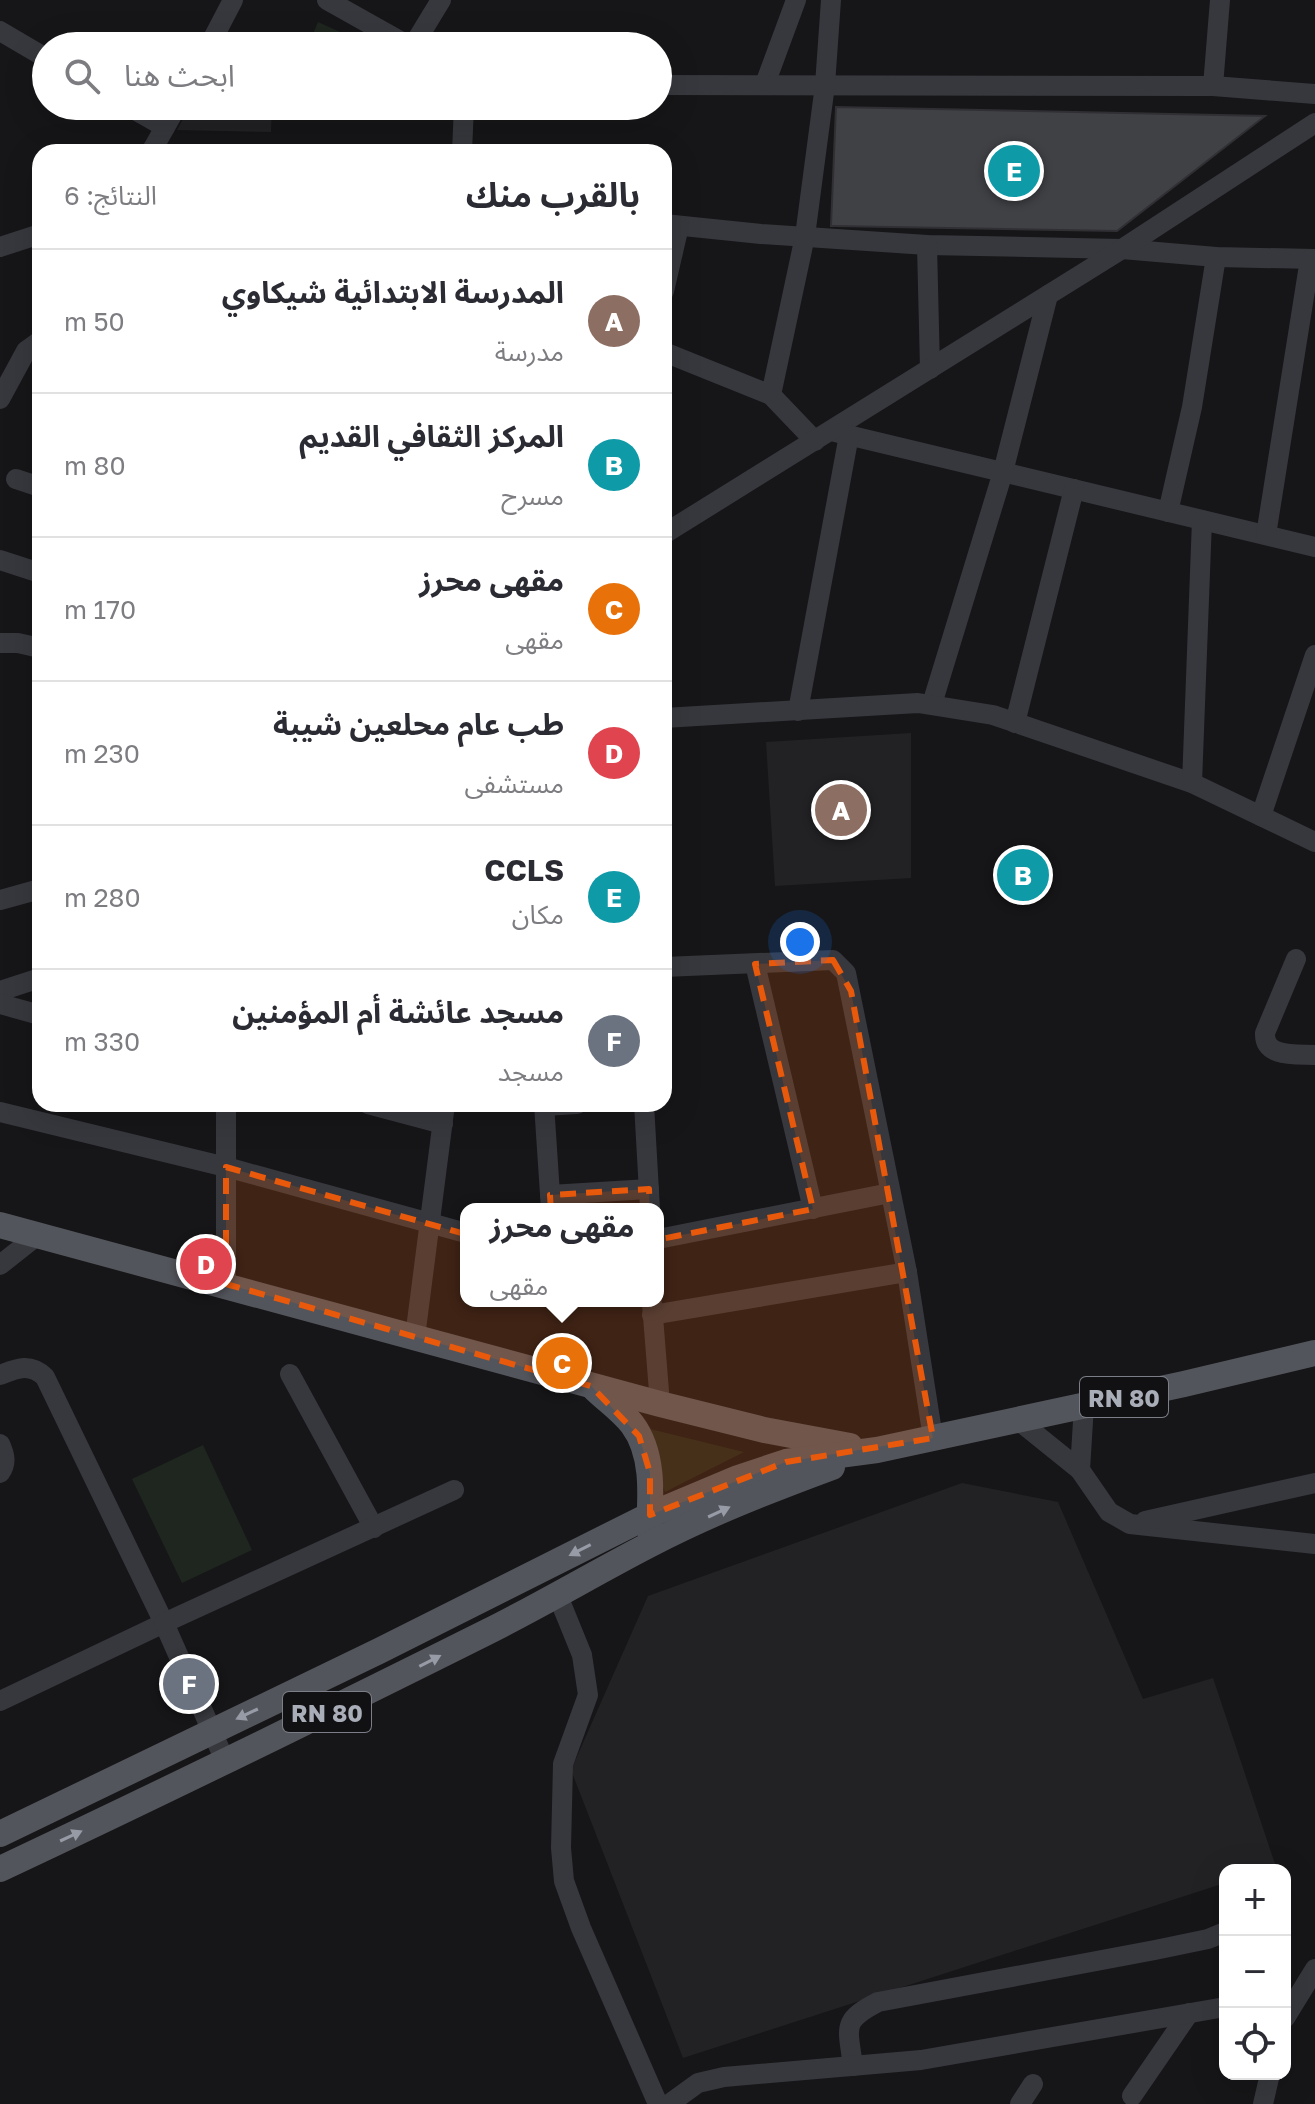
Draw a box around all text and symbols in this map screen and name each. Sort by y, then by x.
search box [32,32,672,120]
icon: search [60,54,104,98]
text: ابحث هنا [124,57,235,93]
pin: E [988,141,1040,201]
text: بالقرب منك [466,174,640,214]
text: النتائج: 6 [64,180,157,211]
text: المدرسة الابتدائية شيكاوي [222,274,564,310]
text: 50 m [64,306,125,337]
text: A [605,306,623,337]
text: مدرسة [495,336,564,367]
text: المركز الثقافي القديم [299,418,564,454]
text: 80 m [64,450,126,481]
text: B [605,450,623,481]
text: مسرح [501,480,564,511]
text: مقهى محرز [419,562,564,598]
text: 170 m [64,594,136,625]
text: C [605,594,623,625]
text: مقهى [505,624,564,655]
text: طب عام محلعين شيبة [273,706,564,742]
text: 230 m [64,738,140,769]
text: D [605,738,623,769]
text: مستشفى [464,768,564,799]
pin: A [815,780,867,840]
pin: B [997,845,1049,905]
text: CCLS [484,852,564,888]
text: 280 m [64,882,141,913]
text: E [606,882,622,913]
text: مكان [512,899,564,930]
your location [780,922,820,962]
text: مسجد عائشة أم المؤمنين [232,994,564,1030]
text: 330 m [64,1026,140,1057]
text: F [606,1026,622,1057]
text: مسجد [498,1056,564,1087]
popup [460,1203,664,1307]
text: مقهى محرز [490,1208,634,1244]
pin: D [180,1234,232,1294]
text: مقهى [490,1270,548,1301]
pin: C [536,1333,588,1393]
road number: RN 80 [1080,1377,1168,1417]
one-way arrow [707,1505,730,1519]
one-way arrow [569,1543,592,1557]
pin: F [163,1654,215,1714]
one-way arrow [419,1654,442,1667]
road number: RN 80 [283,1692,371,1732]
one-way arrow [235,1707,258,1721]
one-way arrow [59,1829,82,1843]
map controls [1219,1864,1291,2080]
button: + [1219,1864,1291,1936]
button: − [1219,1936,1291,2008]
button: locate [1219,2008,1291,2080]

